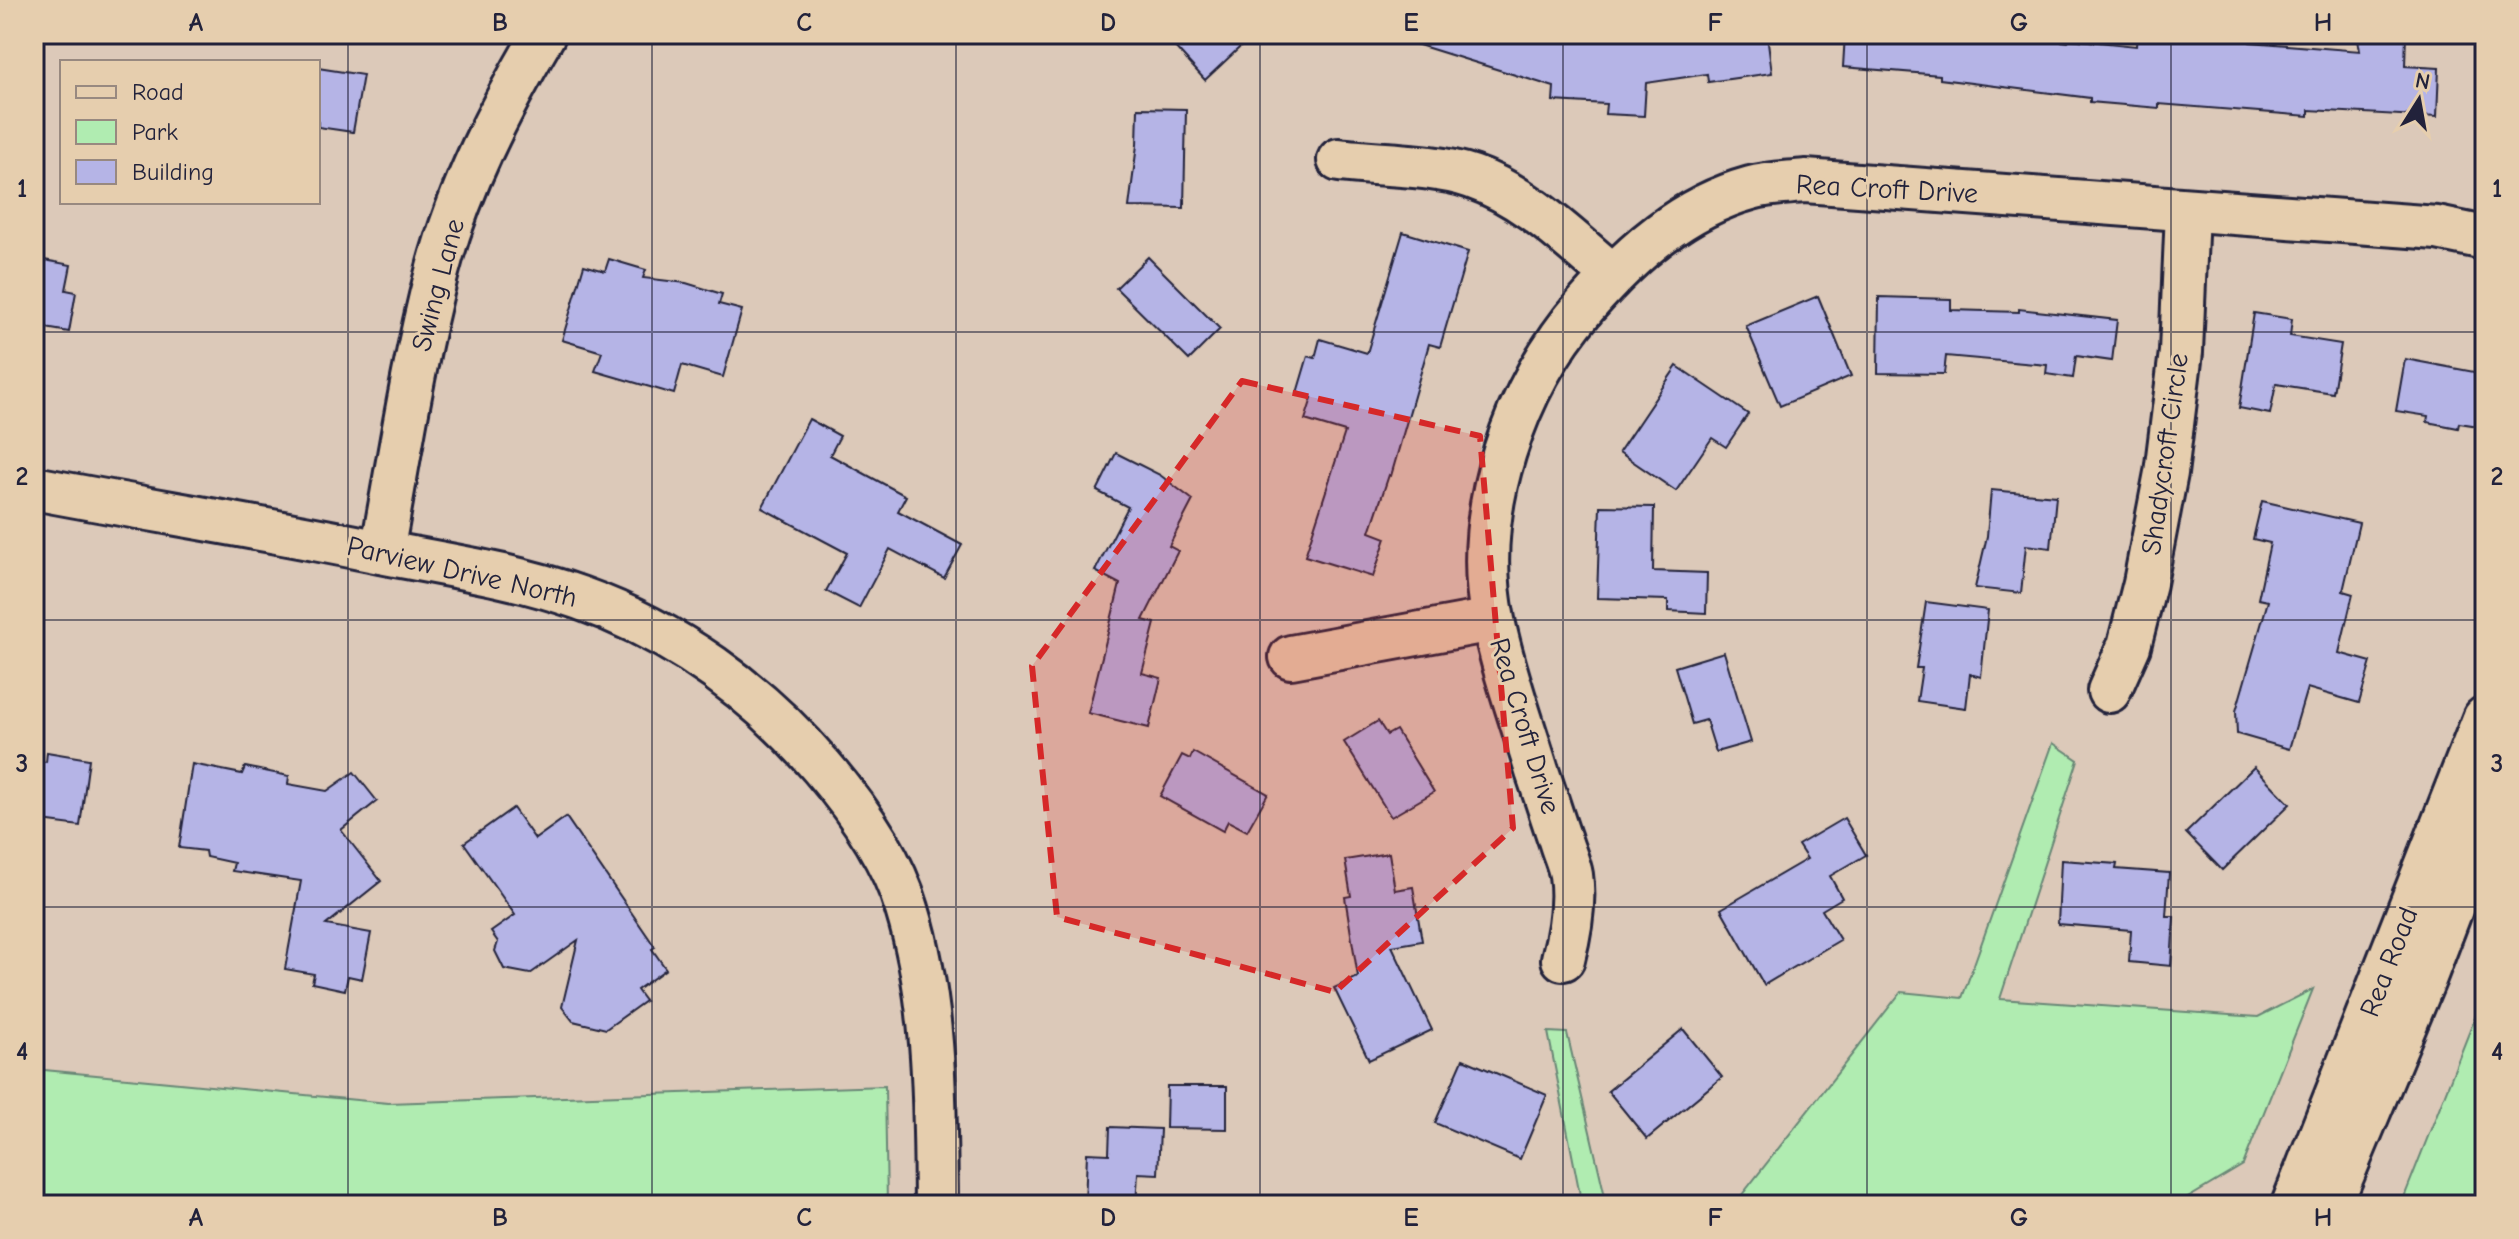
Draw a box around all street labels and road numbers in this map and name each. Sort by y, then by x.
street label: Rea Croft Drive [1795,168,1979,210]
street label: Swing Lane [405,215,471,355]
street label: Shadycroft Circle [2135,351,2195,557]
street label: Parview Drive North [344,530,580,614]
street label: Rea Croft Drive [1483,634,1567,818]
street label: Rea Road [2354,903,2424,1021]

